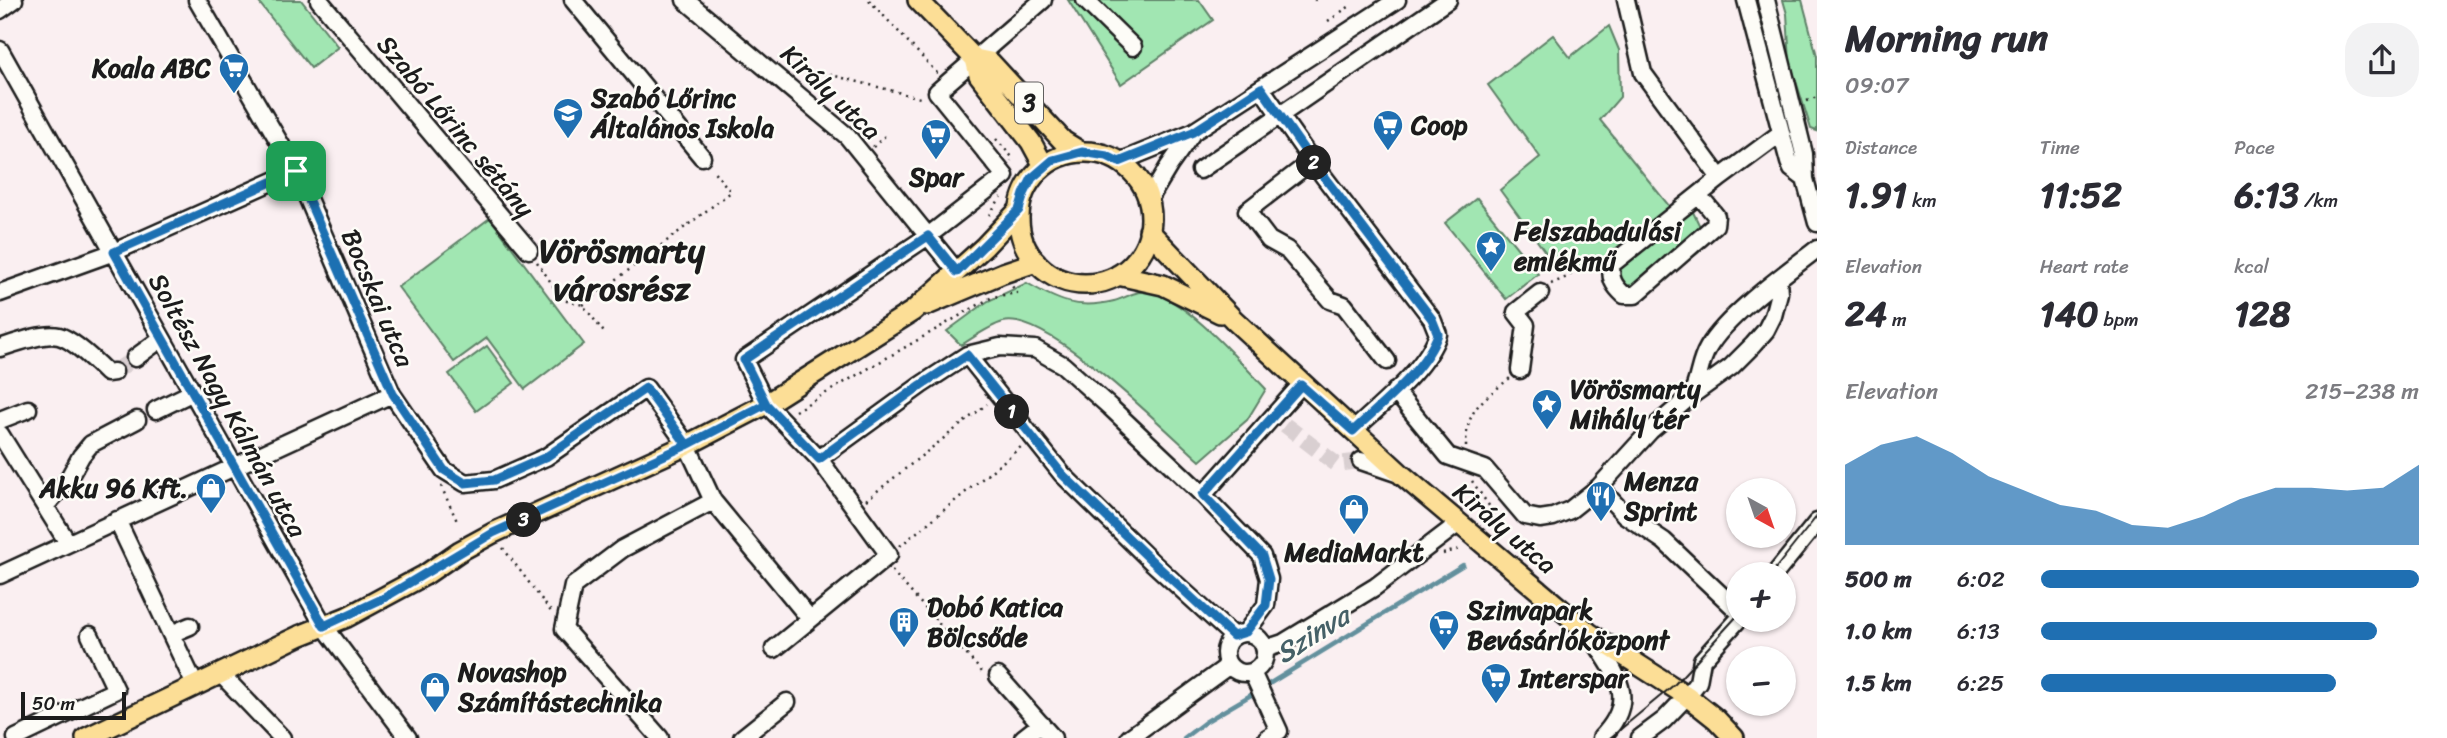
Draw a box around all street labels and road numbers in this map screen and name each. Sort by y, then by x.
street label: Szabó Lőrinc sétány [365,24,547,229]
street label: Király utca [769,32,893,152]
road number: 3 [1015,82,1043,124]
street label: Bocskai utca [328,222,428,375]
street label: Soltész Nagy Kálmán utca [136,264,321,547]
street label: Király utca [1442,470,1568,586]

